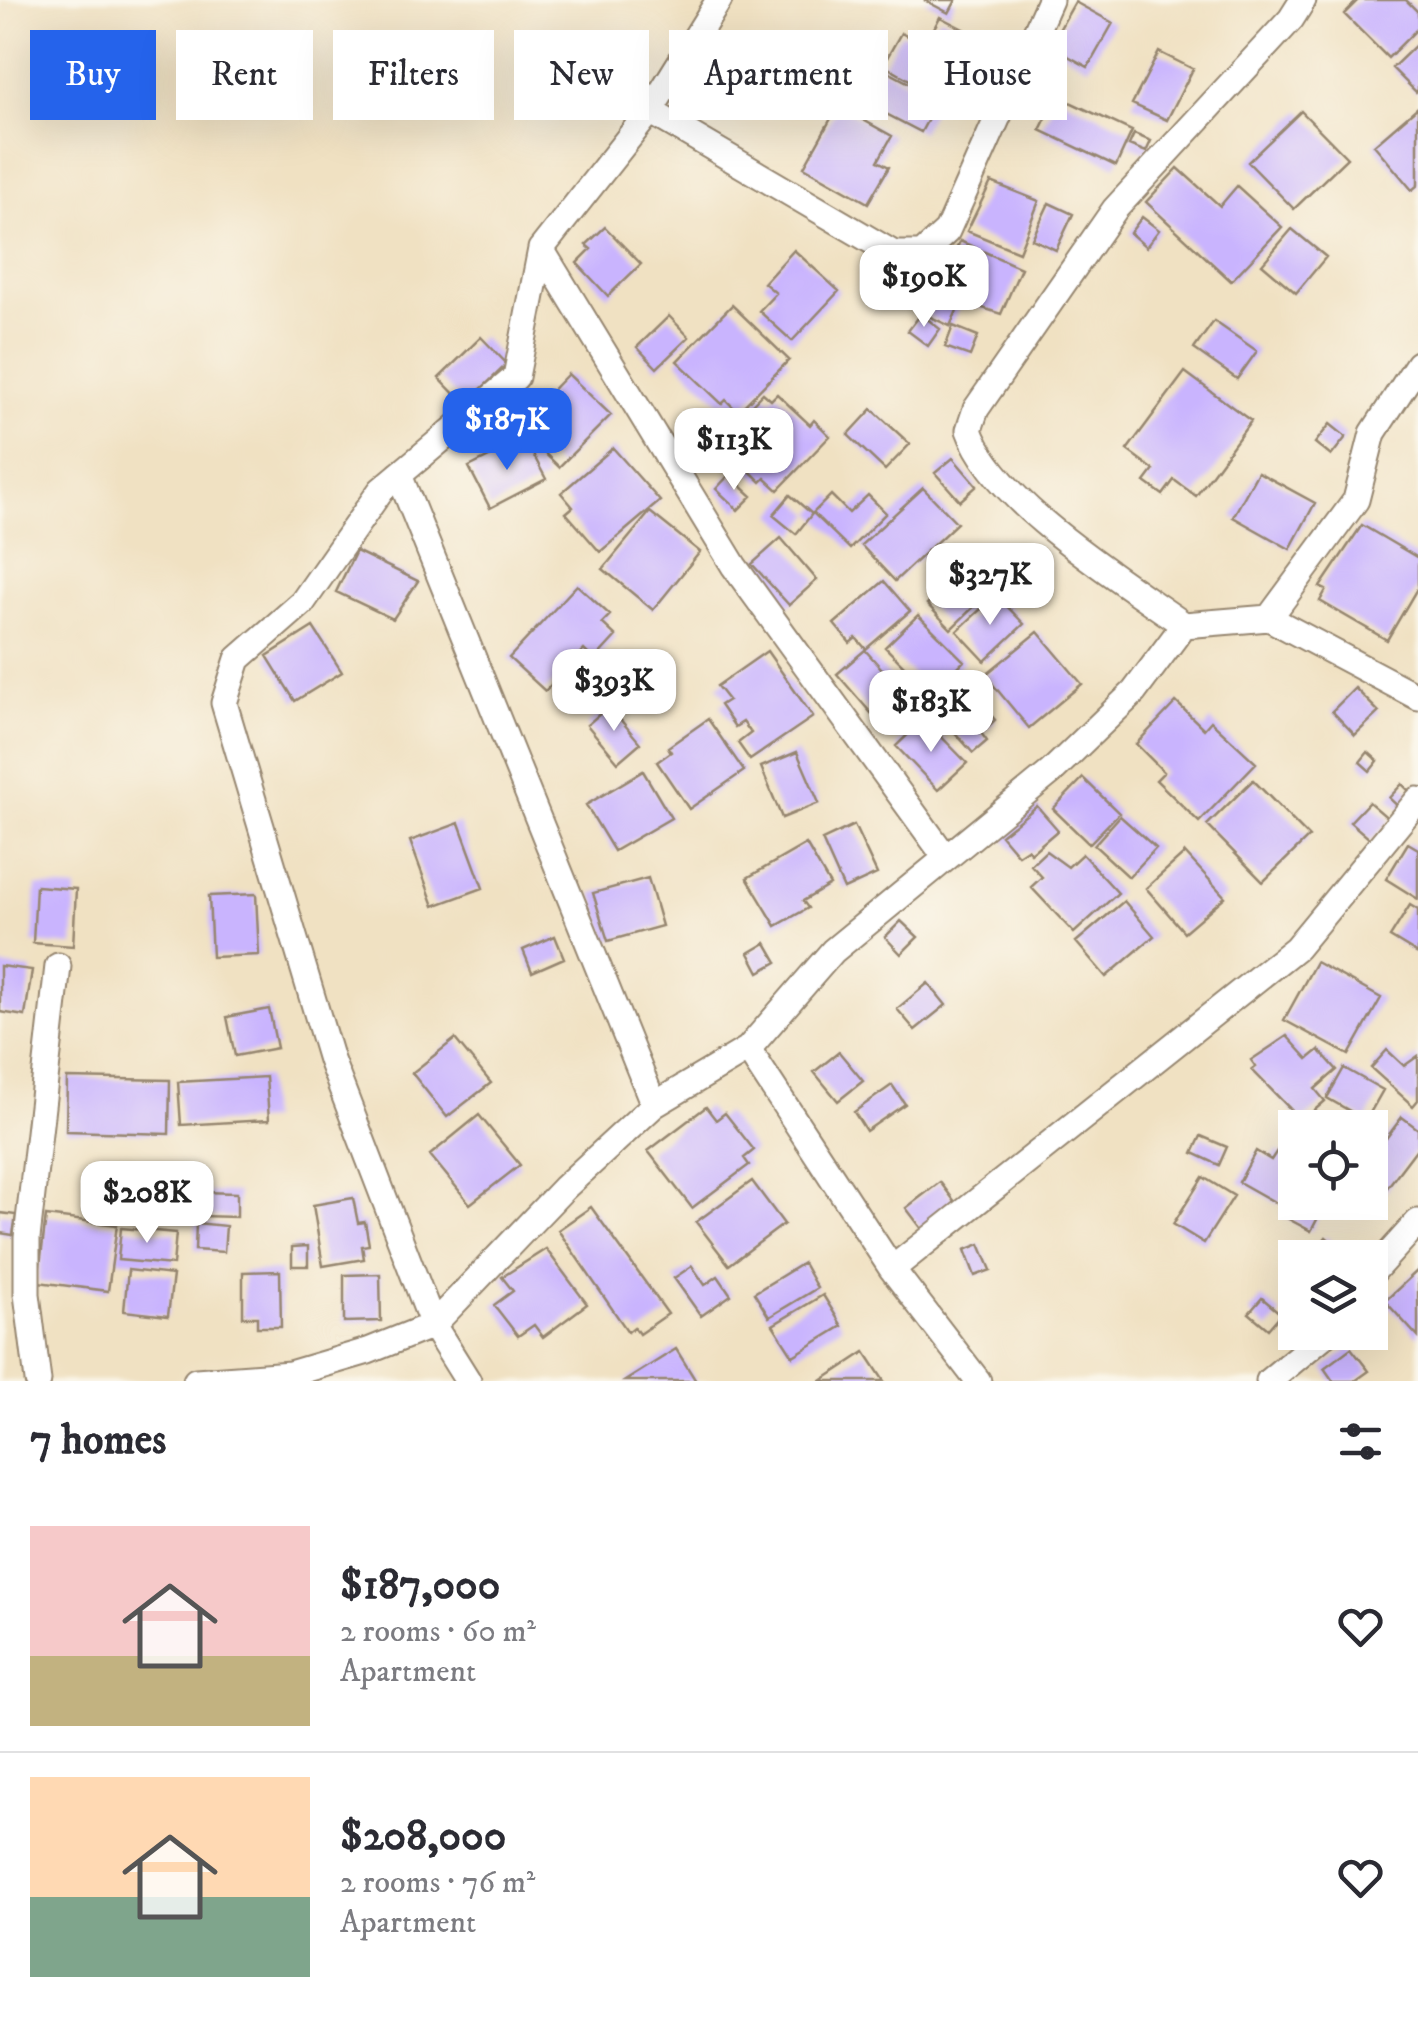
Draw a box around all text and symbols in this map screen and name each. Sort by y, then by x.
chip: Buy [30,30,156,120]
chip: Rent [176,30,313,120]
chip: Filters [333,30,494,120]
chip: New [514,30,649,120]
chip: Apartment [669,30,888,120]
chip: House [908,30,1067,120]
pin: $190K [854,245,994,330]
text: $190K [882,257,966,297]
pin: $187K [437,388,577,473]
text: $187K [465,400,549,440]
pin: $113K [664,408,804,493]
text: $113K [696,420,772,460]
pin: $327K [920,543,1060,628]
text: $327K [948,555,1032,595]
pin: $393K [544,649,684,734]
text: $393K [574,661,654,701]
pin: $183K [861,670,1001,755]
text: $183K [891,682,971,722]
map controls [1278,1110,1388,1350]
button: locate [1278,1110,1388,1220]
pin: $208K [77,1161,217,1246]
text: $208K [103,1173,191,1213]
button: layers [1278,1240,1388,1350]
icon: filters [1333,1414,1388,1469]
text: 7 homes [30,1415,166,1467]
text: $187,000 [340,1560,500,1612]
icon: home [110,1566,230,1686]
icon: heart [1333,1599,1388,1654]
text: 2 rooms · 60 m² [340,1612,536,1652]
text: Apartment [340,1652,476,1692]
text: $208,000 [340,1811,506,1863]
icon: home [110,1817,230,1937]
icon: heart [1333,1850,1388,1905]
text: 2 rooms · 76 m² [340,1863,535,1903]
text: Apartment [340,1903,476,1943]

